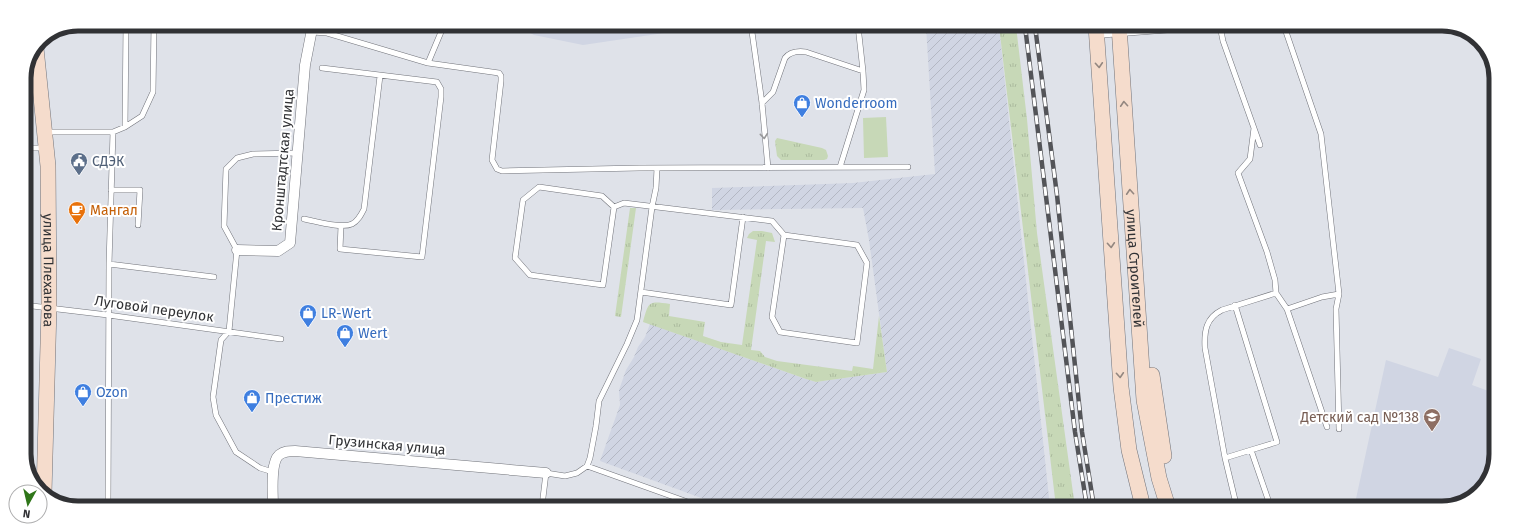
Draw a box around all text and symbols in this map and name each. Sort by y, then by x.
one-way arrow [1095,62,1104,68]
street label: Кронштадтская улица [268,88,298,232]
shop icon: Wonderroom [792,93,812,118]
place label: Wonderroom [815,95,898,112]
one-way arrow [1120,101,1129,107]
one-way arrow [759,133,768,139]
public building icon: СДЭК [69,151,89,176]
place label: СДЭК [92,153,125,170]
one-way arrow [1125,189,1134,195]
cafe icon: Мангал [67,200,87,225]
place label: Мангал [90,202,138,219]
street label: улица Строителей [1123,209,1148,328]
street label: улица Плеханова [40,213,58,328]
one-way arrow [1107,242,1116,248]
street label: Луговой переулок [93,292,215,326]
shop icon: LR-Wert [298,303,318,328]
place label: LR-Wert [321,305,372,322]
shop icon: Wert [335,323,355,348]
place label: Wert [358,325,388,342]
one-way arrow [1115,372,1124,378]
shop icon: Ozon [73,382,93,407]
place label: Ozon [96,384,128,401]
shop icon: Престиж [242,388,262,413]
place label: Престиж [265,390,322,407]
school or university icon: Детский сад №138 [1422,407,1442,432]
place label: Детский сад №138 [1300,409,1419,426]
street label: Грузинская улица [328,431,446,459]
north arrow [8,484,48,524]
text: N [22,506,31,520]

